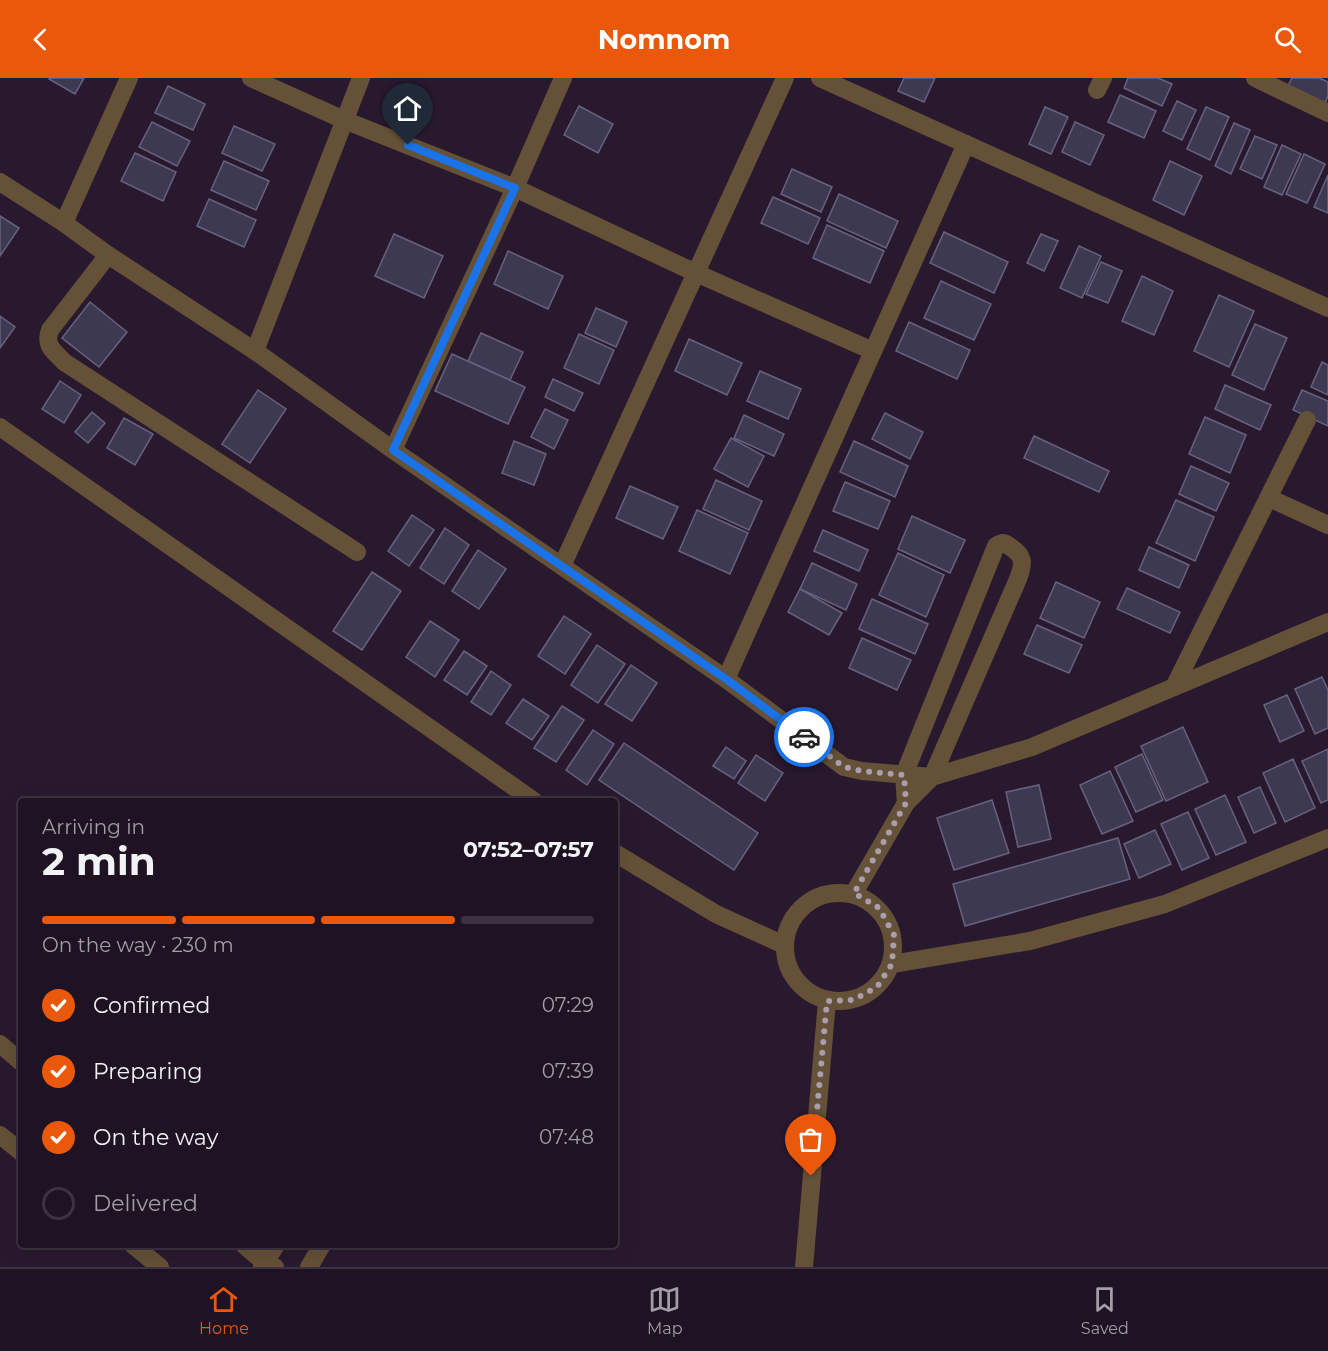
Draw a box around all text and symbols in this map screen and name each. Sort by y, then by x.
icon: back [24,23,57,56]
text: Nomnom [598,23,730,56]
icon: search [1271,23,1304,56]
pin [382,83,433,145]
icon: home [391,92,424,125]
courier [774,707,834,767]
icon: car [788,721,821,754]
text: Arriving in [42,815,145,839]
text: 07:52–07:57 [463,836,594,863]
text: 2 min [42,837,156,885]
text: On the way · 230 m [42,933,234,957]
icon: check [42,989,75,1022]
text: Confirmed [93,992,210,1019]
text: 07:29 [542,993,594,1017]
icon: check [42,1055,75,1088]
text: Preparing [93,1058,202,1085]
text: 07:39 [542,1059,594,1083]
pin [785,1114,836,1176]
icon: check [42,1121,75,1154]
icon: bag [794,1123,827,1156]
text: On the way [93,1124,218,1151]
text: 07:48 [539,1125,594,1149]
text: Delivered [93,1190,198,1217]
tab: Home [199,1283,249,1338]
tab: Map [647,1283,683,1338]
tab: Saved [1081,1283,1129,1338]

